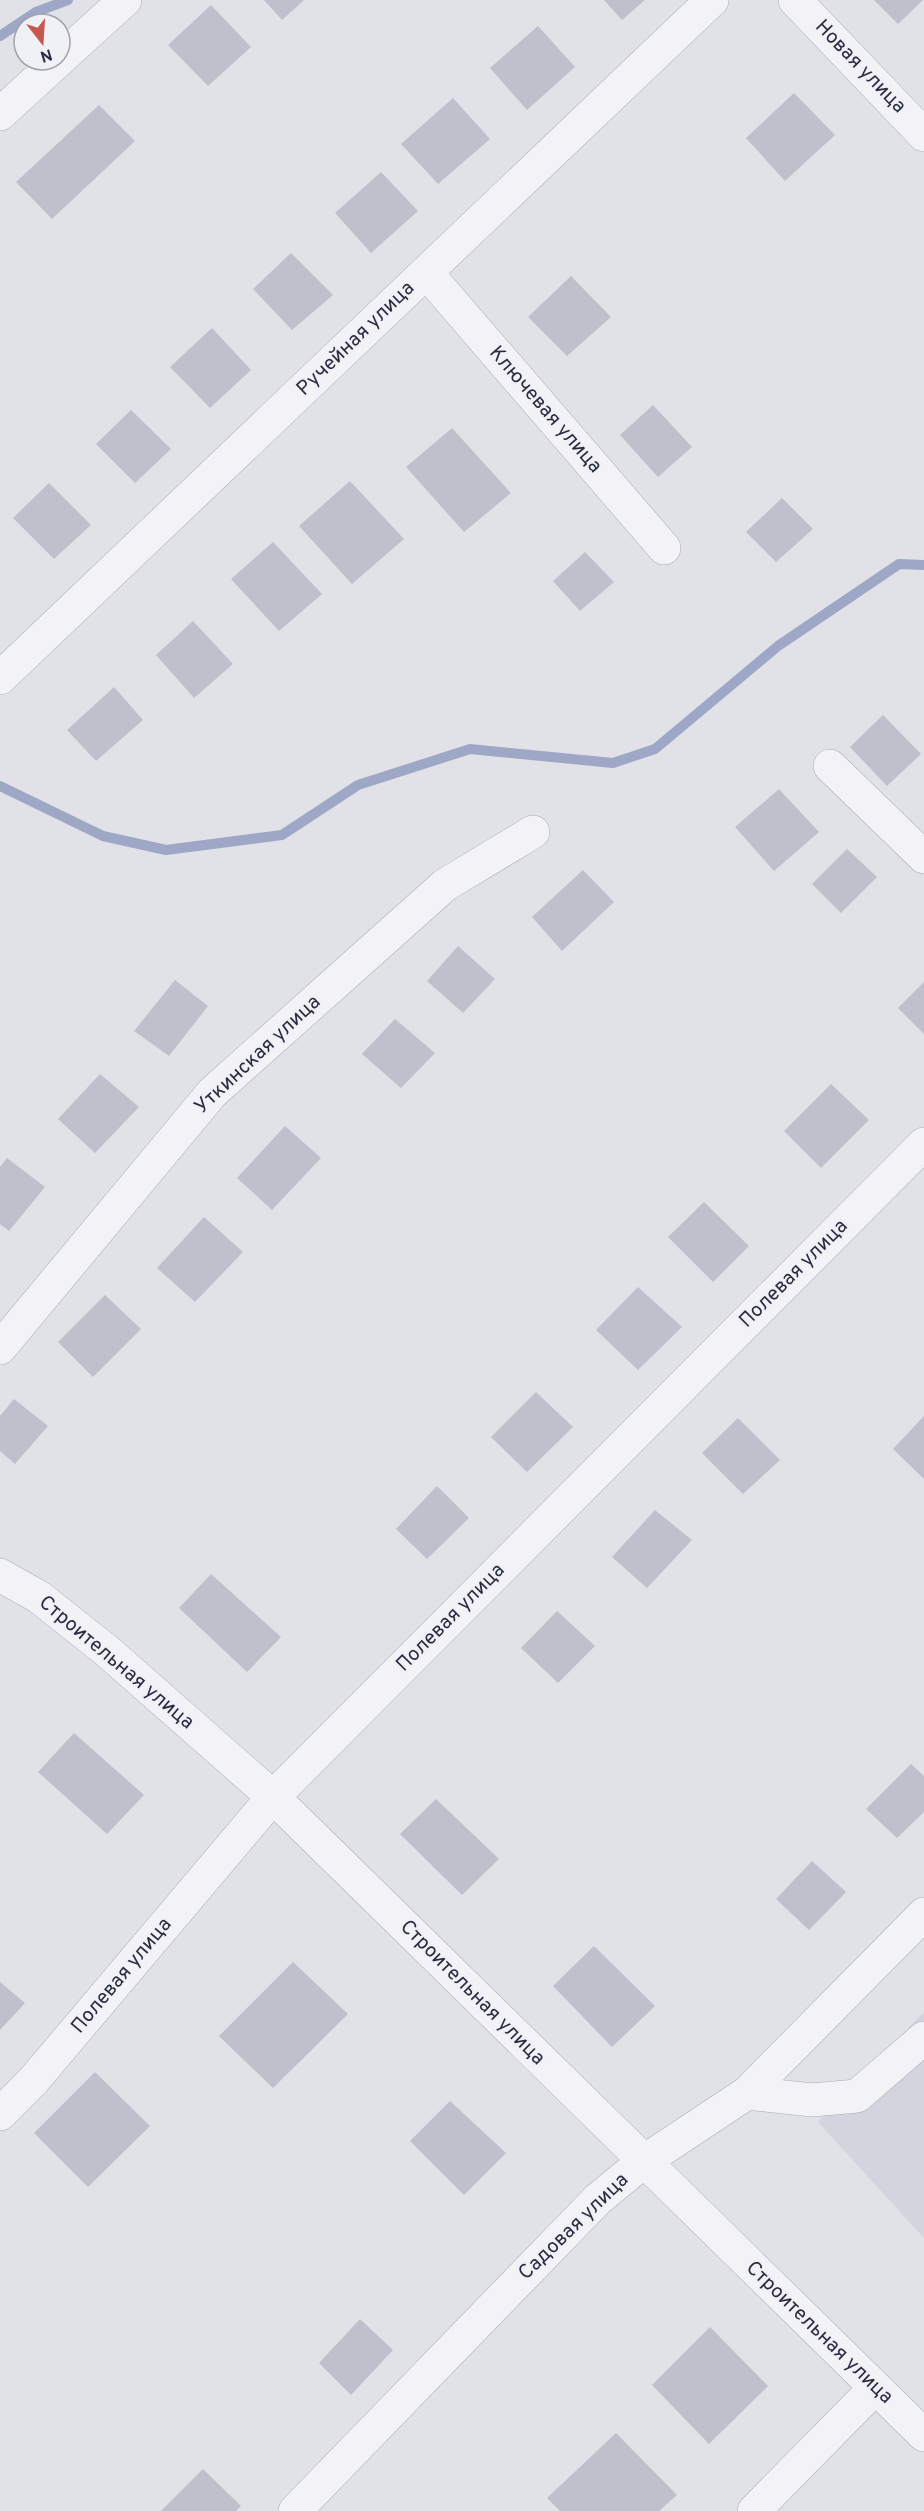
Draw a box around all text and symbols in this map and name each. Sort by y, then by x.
north arrow [12,12,72,72]
street label: Новая улица [809,15,911,119]
text: N [37,43,54,66]
street label: Ручейная улица [291,276,421,402]
street label: Ключевая улица [483,341,607,479]
street label: Уткинская улица [189,990,327,1120]
street label: Полевая улица [734,1214,854,1334]
street label: Полевая улица [391,1558,511,1678]
street label: Строительная улица [33,1590,199,1736]
street label: Полевая улица [66,1913,178,2039]
street label: Строительная улица [394,1915,550,2071]
street label: Садовая улица [513,2168,635,2286]
street label: Строительная улица [740,2256,898,2410]

